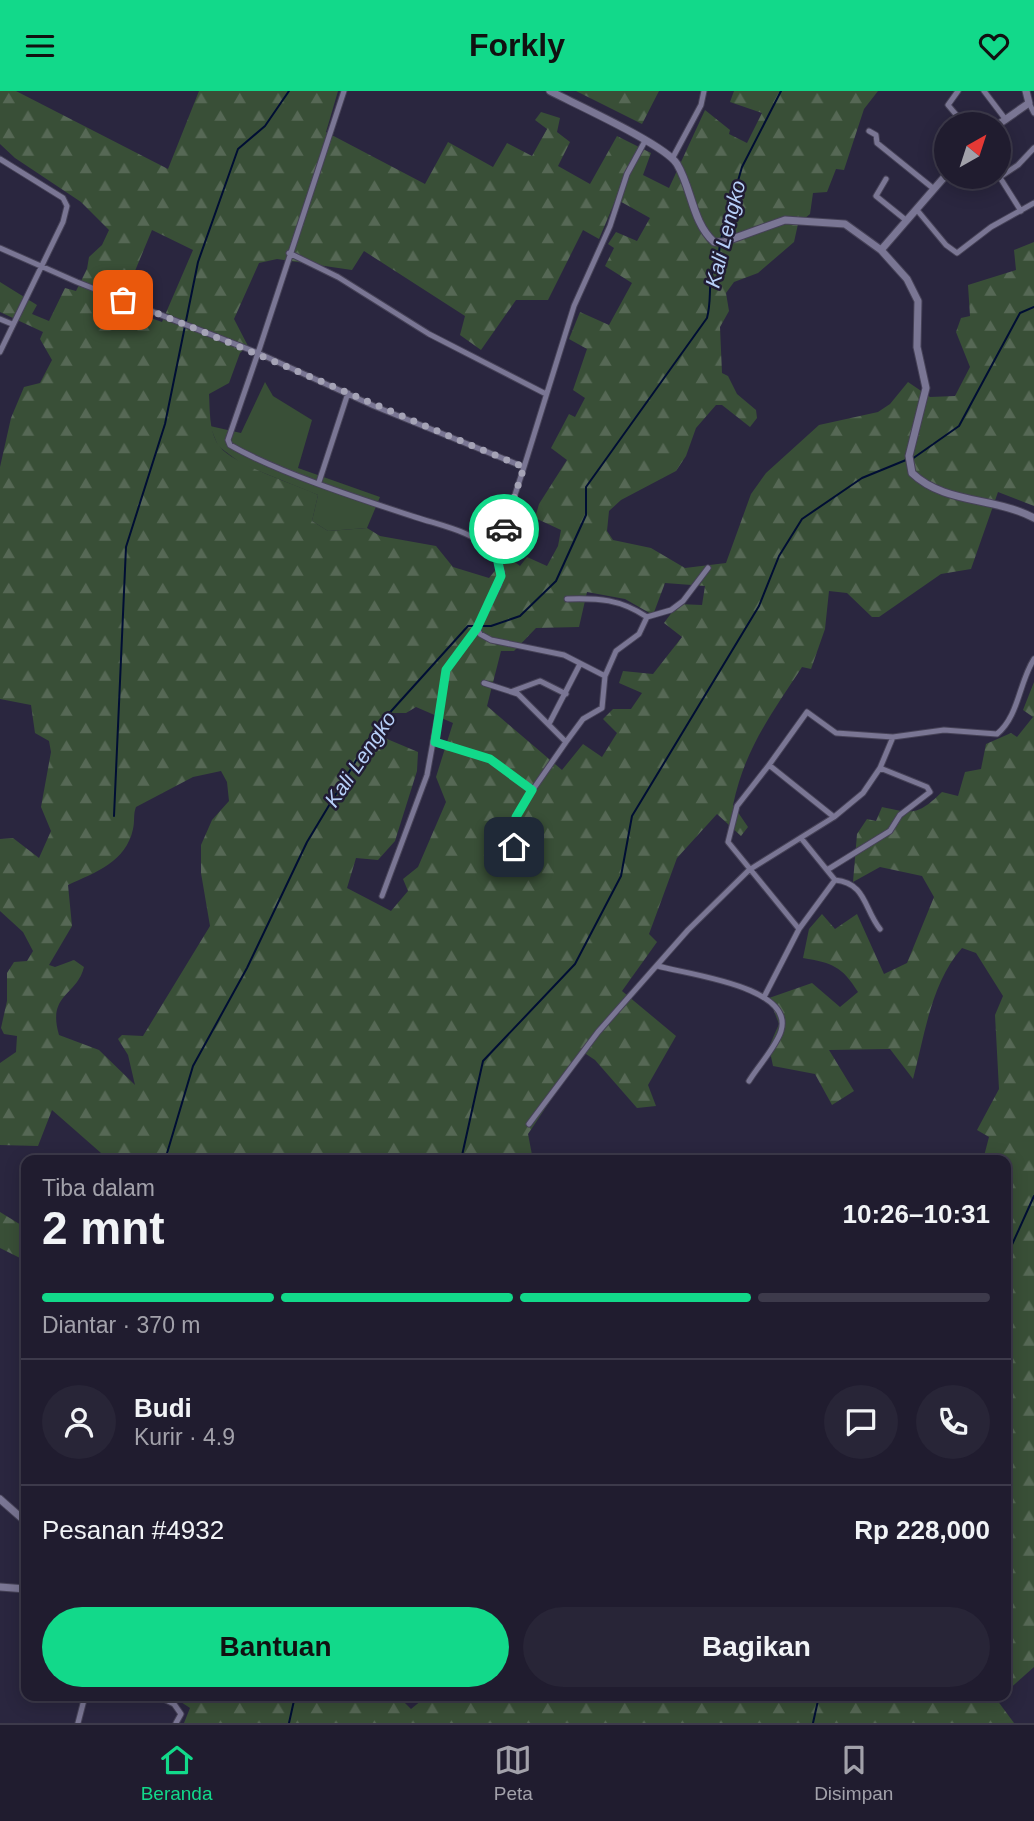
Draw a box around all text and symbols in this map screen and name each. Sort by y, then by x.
icon: menu [21,27,59,65]
text: Forkly [469,27,565,63]
icon: heart [975,27,1013,65]
north arrow [934,112,1012,189]
map controls [934,112,1011,189]
water label: Kali Lengko [701,178,750,290]
pin [93,270,153,330]
icon: bag [104,281,142,319]
courier [469,494,539,564]
icon: car [485,510,523,548]
water label: Kali Lengko [320,707,400,811]
pin [484,817,544,877]
icon: home [495,828,533,866]
text: Tiba dalam [42,1175,155,1201]
text: 10:26–10:31 [843,1199,990,1229]
text: 2 mnt [42,1202,165,1254]
text: Diantar · 370 m [42,1312,201,1338]
button: person [42,1385,116,1459]
button: chat [824,1385,898,1459]
button: phone [916,1385,990,1459]
text: Budi [134,1393,192,1423]
text: Kurir · 4.9 [134,1424,235,1450]
text: Pesanan #4932 [42,1515,224,1545]
text: Rp 228,000 [854,1515,990,1545]
button: Bantuan [42,1607,509,1687]
button: Bagikan [523,1607,990,1687]
tab: Beranda [141,1741,212,1805]
tab: Peta [494,1741,533,1805]
tab: Disimpan [814,1741,893,1805]

